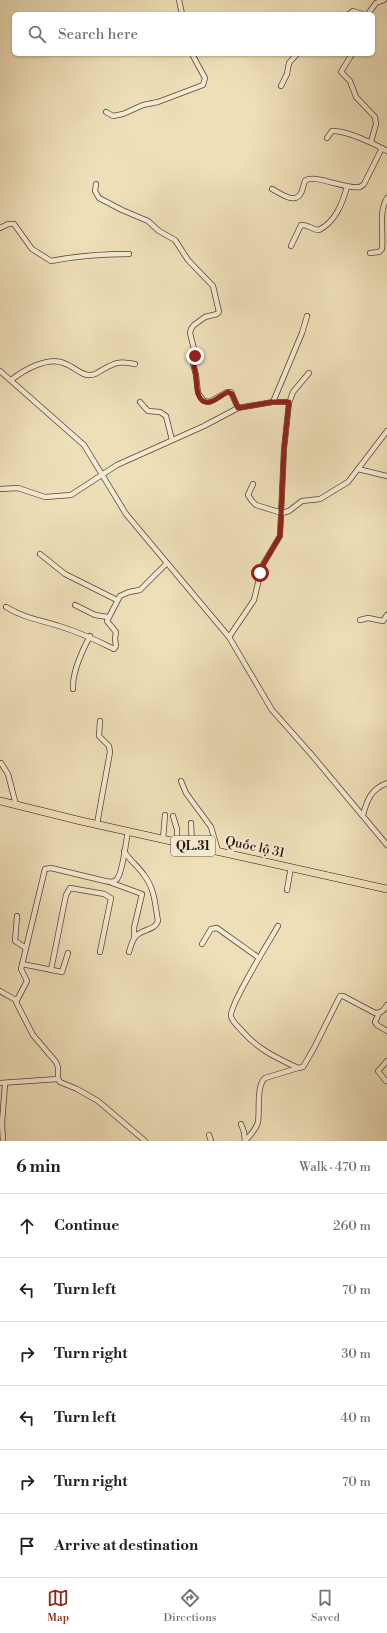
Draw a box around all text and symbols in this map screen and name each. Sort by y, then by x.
search box [12,12,375,56]
icon: search [26,23,48,45]
text: Search here [58,25,138,44]
route end [186,347,204,365]
route start [251,564,269,582]
street label: Quốc lộ 31 [224,833,287,861]
road number: QL.31 [171,836,215,856]
text: 6 min [16,1156,61,1178]
text: Walk · 470 m [299,1159,371,1175]
icon: ahead [16,1215,38,1237]
text: Continue [54,1216,119,1235]
text: 260 m [333,1218,371,1234]
icon: left [16,1279,38,1301]
text: Turn left [54,1280,116,1299]
text: 70 m [342,1282,371,1298]
icon: right [16,1343,38,1365]
text: Turn right [54,1344,128,1363]
text: 30 m [341,1346,371,1362]
icon: left [16,1407,38,1429]
text: Turn left [54,1408,116,1427]
text: 40 m [341,1410,371,1426]
icon: right [16,1471,38,1493]
text: Turn right [54,1472,128,1491]
text: 70 m [342,1474,371,1490]
icon: arrive [16,1535,38,1557]
text: Arrive at destination [54,1536,198,1555]
tab: Map [47,1587,69,1625]
tab: Directions [164,1587,217,1625]
tab: Saved [311,1587,340,1625]

